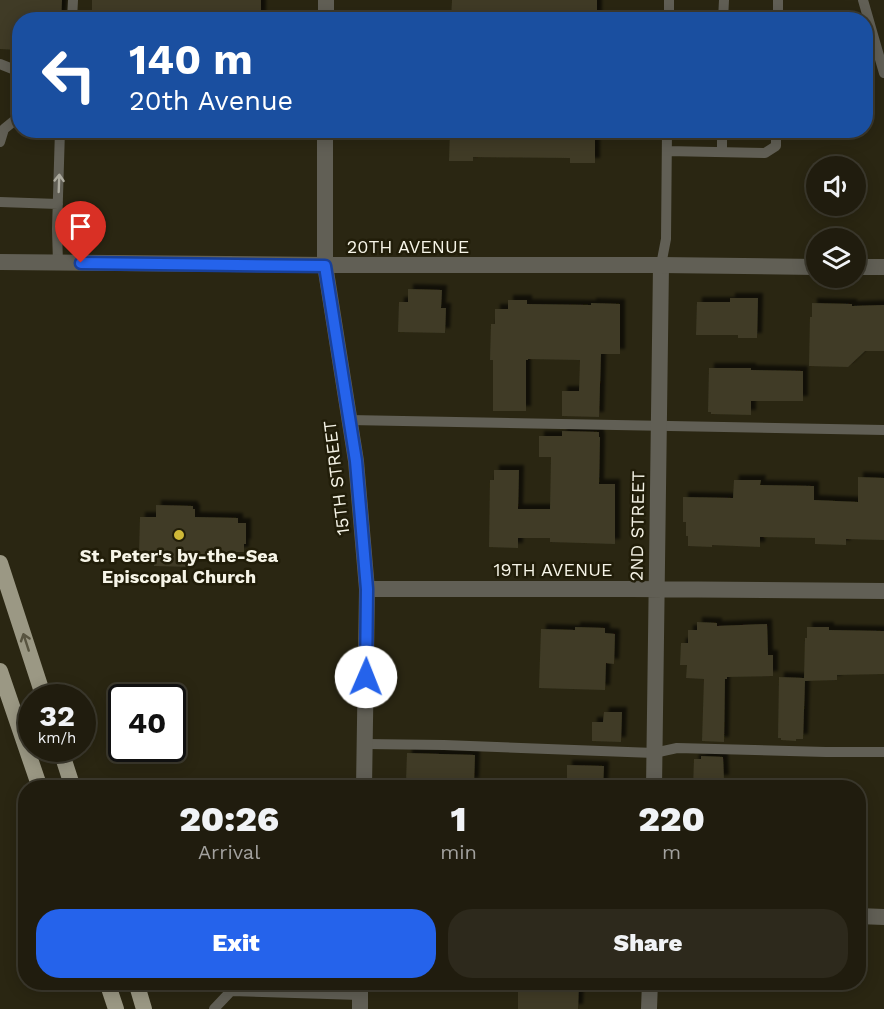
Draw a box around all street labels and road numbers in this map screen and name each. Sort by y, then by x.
street label: 20TH AVENUE [347,236,469,257]
street label: 15TH STREET [319,419,353,537]
street label: 2ND STREET [626,470,648,581]
street label: 19TH AVENUE [494,559,612,580]

